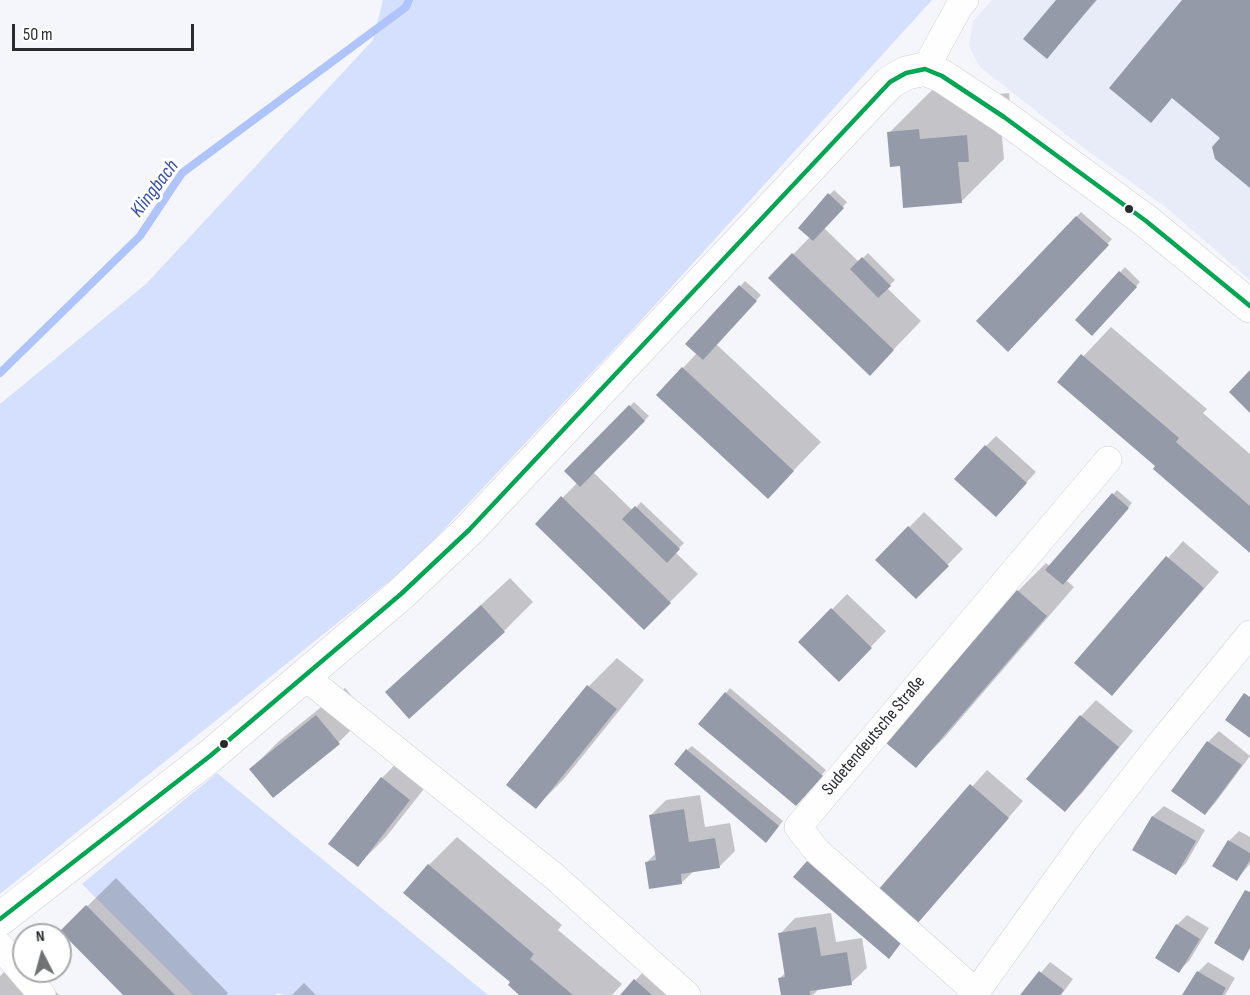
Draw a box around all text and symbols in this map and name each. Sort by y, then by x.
scale bar [15,12,196,50]
text: 50 m [23,24,53,45]
water label: Klingbach [126,156,184,222]
unlabelled marker [1123,203,1135,215]
street label: Sudetendeutsche Straße [818,672,930,800]
unlabelled marker [218,738,230,750]
north arrow [12,923,72,983]
text: N [35,927,46,946]

